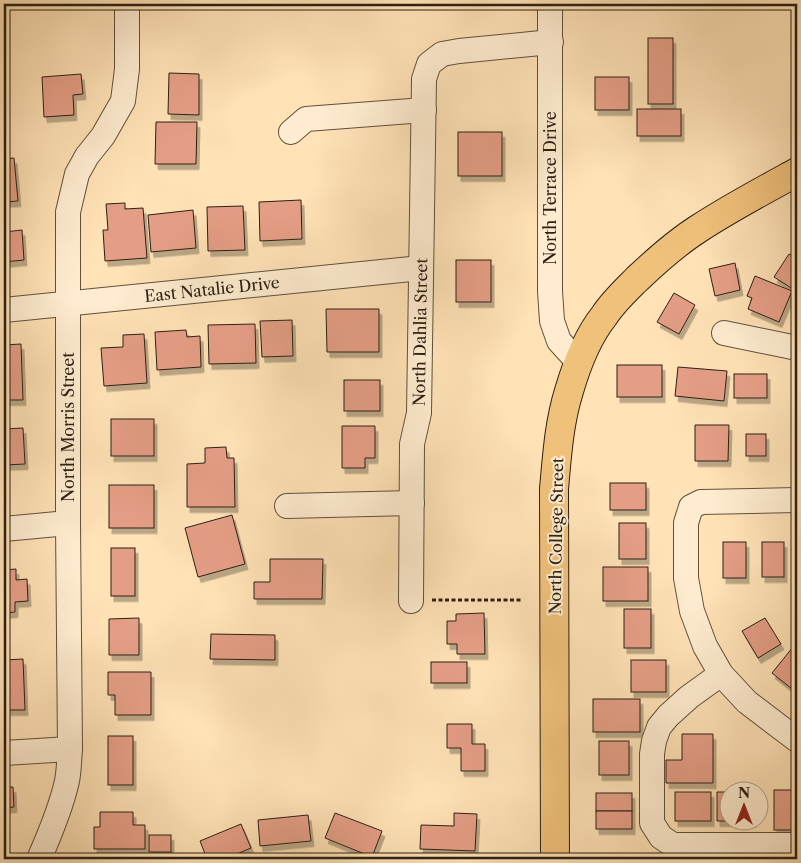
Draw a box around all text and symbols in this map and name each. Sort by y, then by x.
street label: North Terrace Drive [540,111,560,265]
street label: North Dahlia Street [409,257,431,406]
street label: East Natalie Drive [143,272,281,306]
street label: North Morris Street [58,352,78,502]
street label: North College Street [545,457,567,615]
north arrow [718,780,768,830]
text: N [738,784,750,802]

